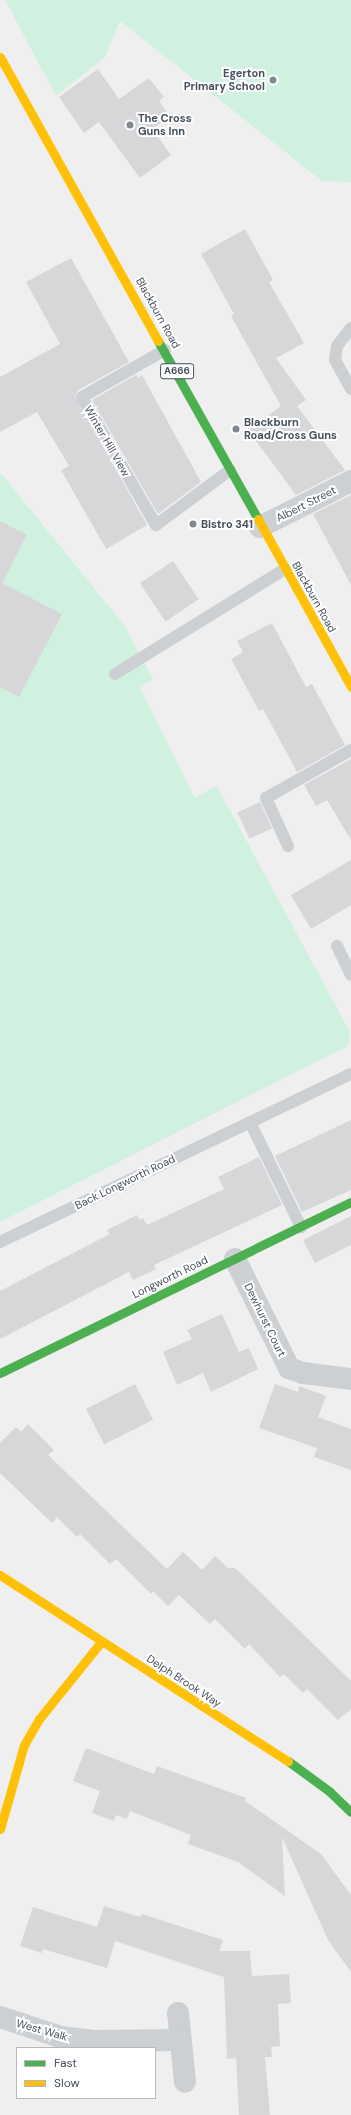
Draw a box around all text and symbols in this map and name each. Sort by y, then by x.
place label: Egerton Primary School [184,67,265,93]
marker: Egerton Primary School [268,75,278,85]
place label: The Cross Guns Inn [138,112,192,138]
marker: The Cross Guns Inn [125,120,135,130]
street label: Blackburn Road [133,275,183,351]
road number: A666 [160,363,194,379]
street label: Winter Hill View [81,403,133,479]
place label: Blackburn Road/Cross Guns [244,416,337,442]
marker: Blackburn Road/Cross Guns [231,424,241,434]
street label: Albert Street [274,483,338,525]
place label: Bistro 341 [201,517,253,531]
marker: Bistro 341 [188,519,198,529]
street label: Blackburn Road [289,559,339,635]
street label: Back Longworth Road [73,1152,177,1212]
street label: Longworth Road [130,1253,210,1301]
street label: Dewhurst Court [241,1281,289,1359]
street label: Delph Brook Way [144,1652,224,1710]
street label: West Walk [15,2016,69,2044]
legend [16,2047,156,2099]
text: Fast [54,2055,77,2071]
text: Slow [54,2075,80,2091]

